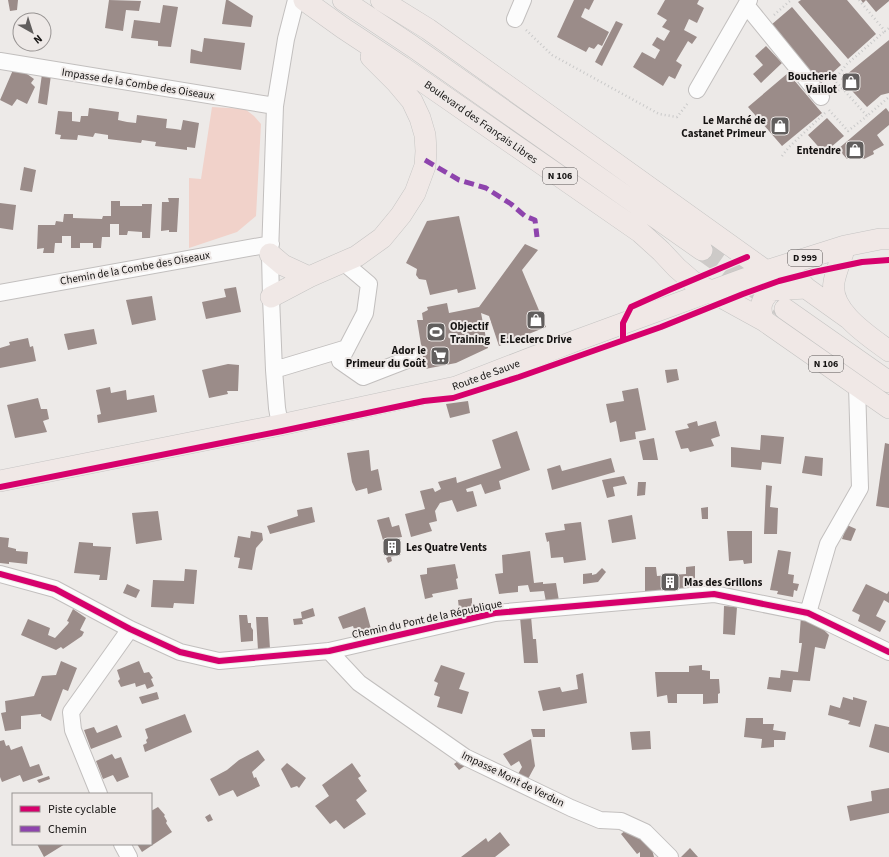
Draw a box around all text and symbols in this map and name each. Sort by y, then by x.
north arrow [12,12,52,52]
text: N [30,31,46,48]
street label: Impasse de la Combe des Oiseaux [61,65,216,104]
place label: Boucherie Vaillot [788,69,838,97]
shop icon: Boucherie Vaillot [840,71,862,93]
street label: Boulevard des Français Libres [421,77,541,167]
place label: Le Marché de Castanet Primeur [681,113,767,141]
shop icon: Le Marché de Castanet Primeur [769,115,791,137]
shop icon: Entendre [844,139,866,161]
place label: Entendre [796,143,841,158]
road number: N 106 [543,168,577,184]
street label: Chemin de la Combe des Oiseaux [59,247,211,289]
road number: D 999 [788,250,822,266]
shop icon: E.Leclerc Drive [525,309,547,331]
place label: Objectif Training [450,319,490,347]
sports icon: Objectif Training [425,321,447,343]
place label: E.Leclerc Drive [500,332,572,347]
place label: Ador le Primeur du Goût [346,343,427,371]
supermarket icon: Ador le Primeur du Goût [429,345,451,367]
street label: Route de Sauve [450,356,522,394]
road number: N 106 [809,356,843,372]
building icon: Les Quatre Vents [381,536,403,558]
place label: Les Quatre Vents [406,540,487,555]
building icon: Mas des Grillons [659,571,681,593]
place label: Mas des Grillons [684,575,762,590]
street label: Chemin du Pont de la République [351,596,504,642]
street label: Impasse Mont de Verdun [459,748,567,810]
legend [12,793,152,845]
text: Piste cyclable [48,801,116,818]
text: Chemin [48,821,87,838]

